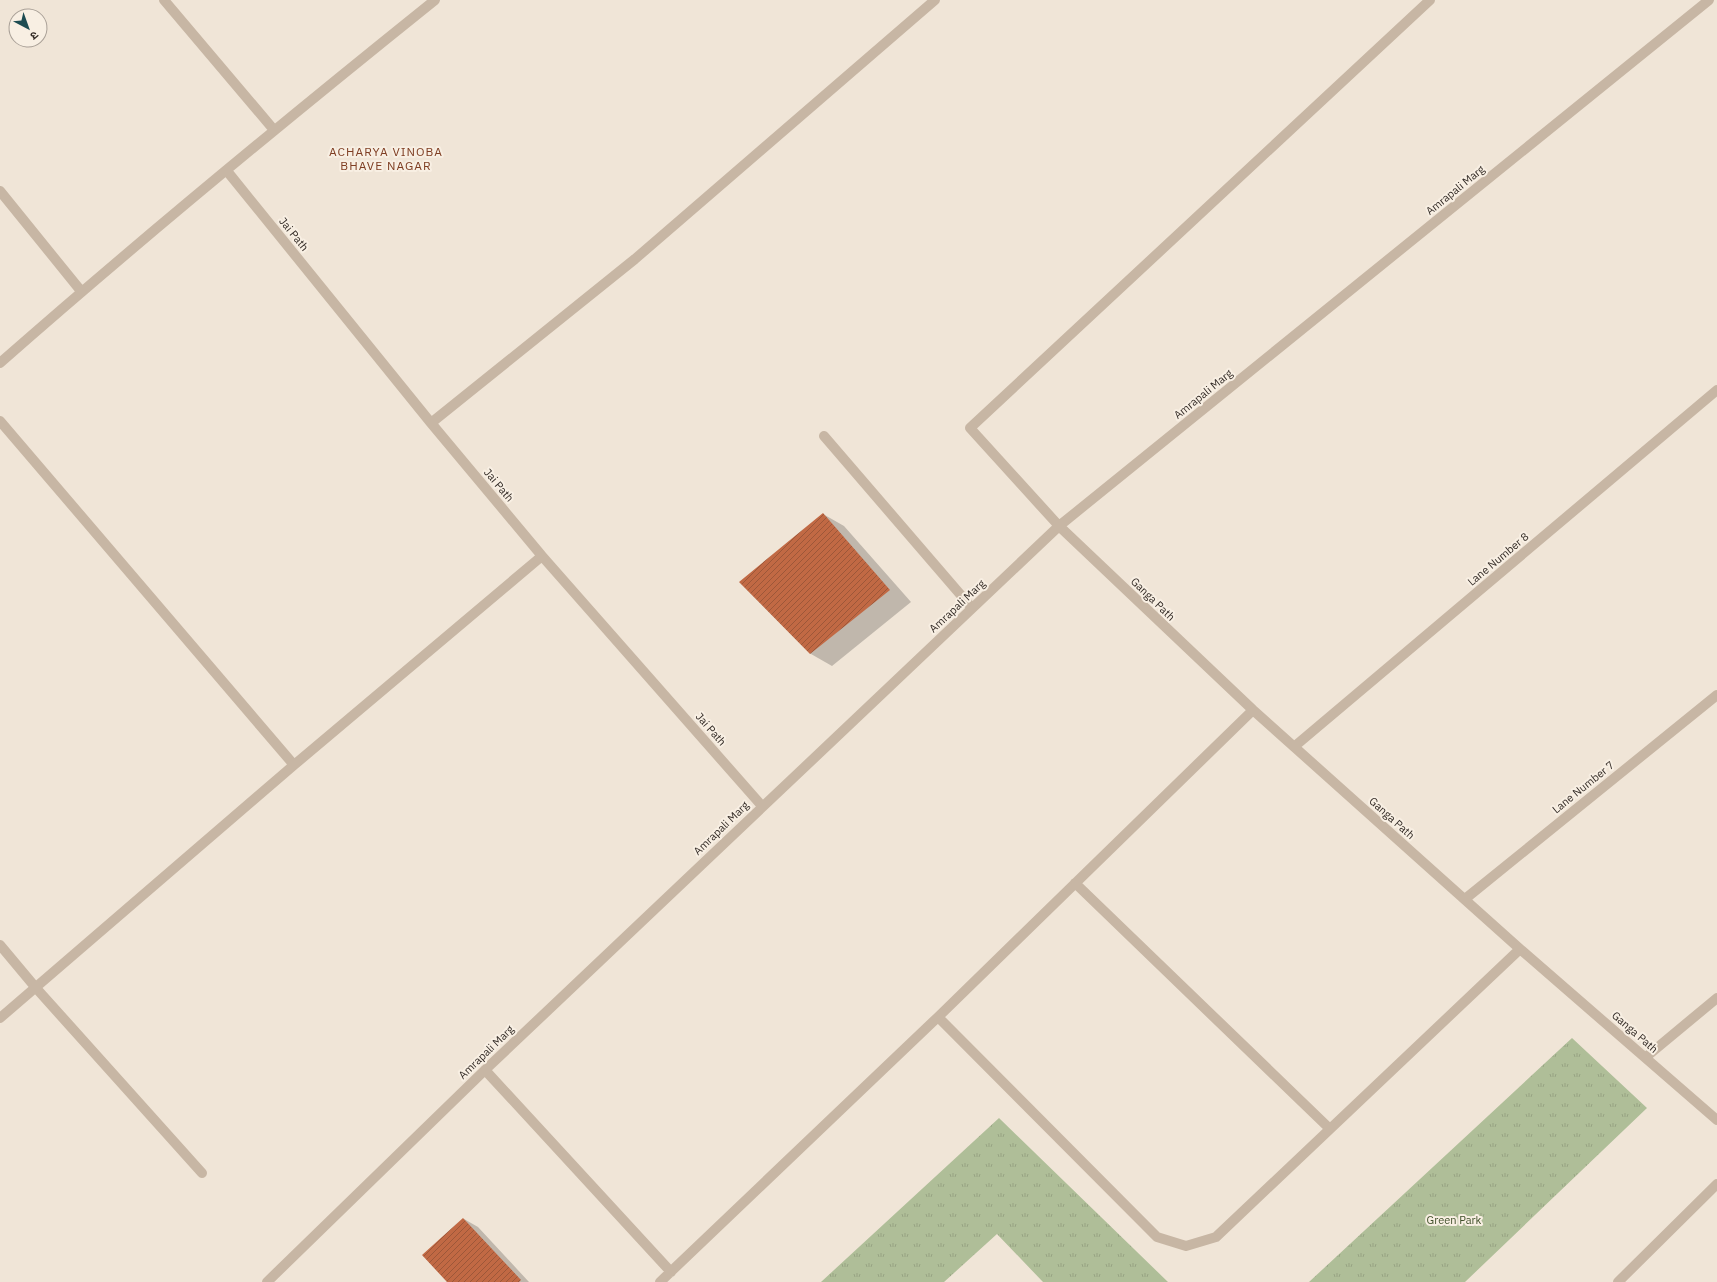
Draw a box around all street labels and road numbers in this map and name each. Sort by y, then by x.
street label: Amrapali Marg [1423,162,1487,218]
street label: Jai Path [276,214,312,254]
street label: Amrapali Marg [1171,366,1235,422]
street label: Jai Path [481,465,517,505]
street label: Lane Number 8 [1465,529,1531,589]
street label: Ganga Path [1128,574,1178,624]
street label: Amrapali Marg [926,576,988,636]
street label: Jai Path [693,710,729,748]
street label: Lane Number 7 [1549,758,1617,816]
street label: Ganga Path [1366,794,1418,842]
street label: Amrapali Marg [690,798,752,858]
street label: Ganga Path [1609,1008,1661,1056]
street label: Amrapali Marg [455,1022,517,1082]

